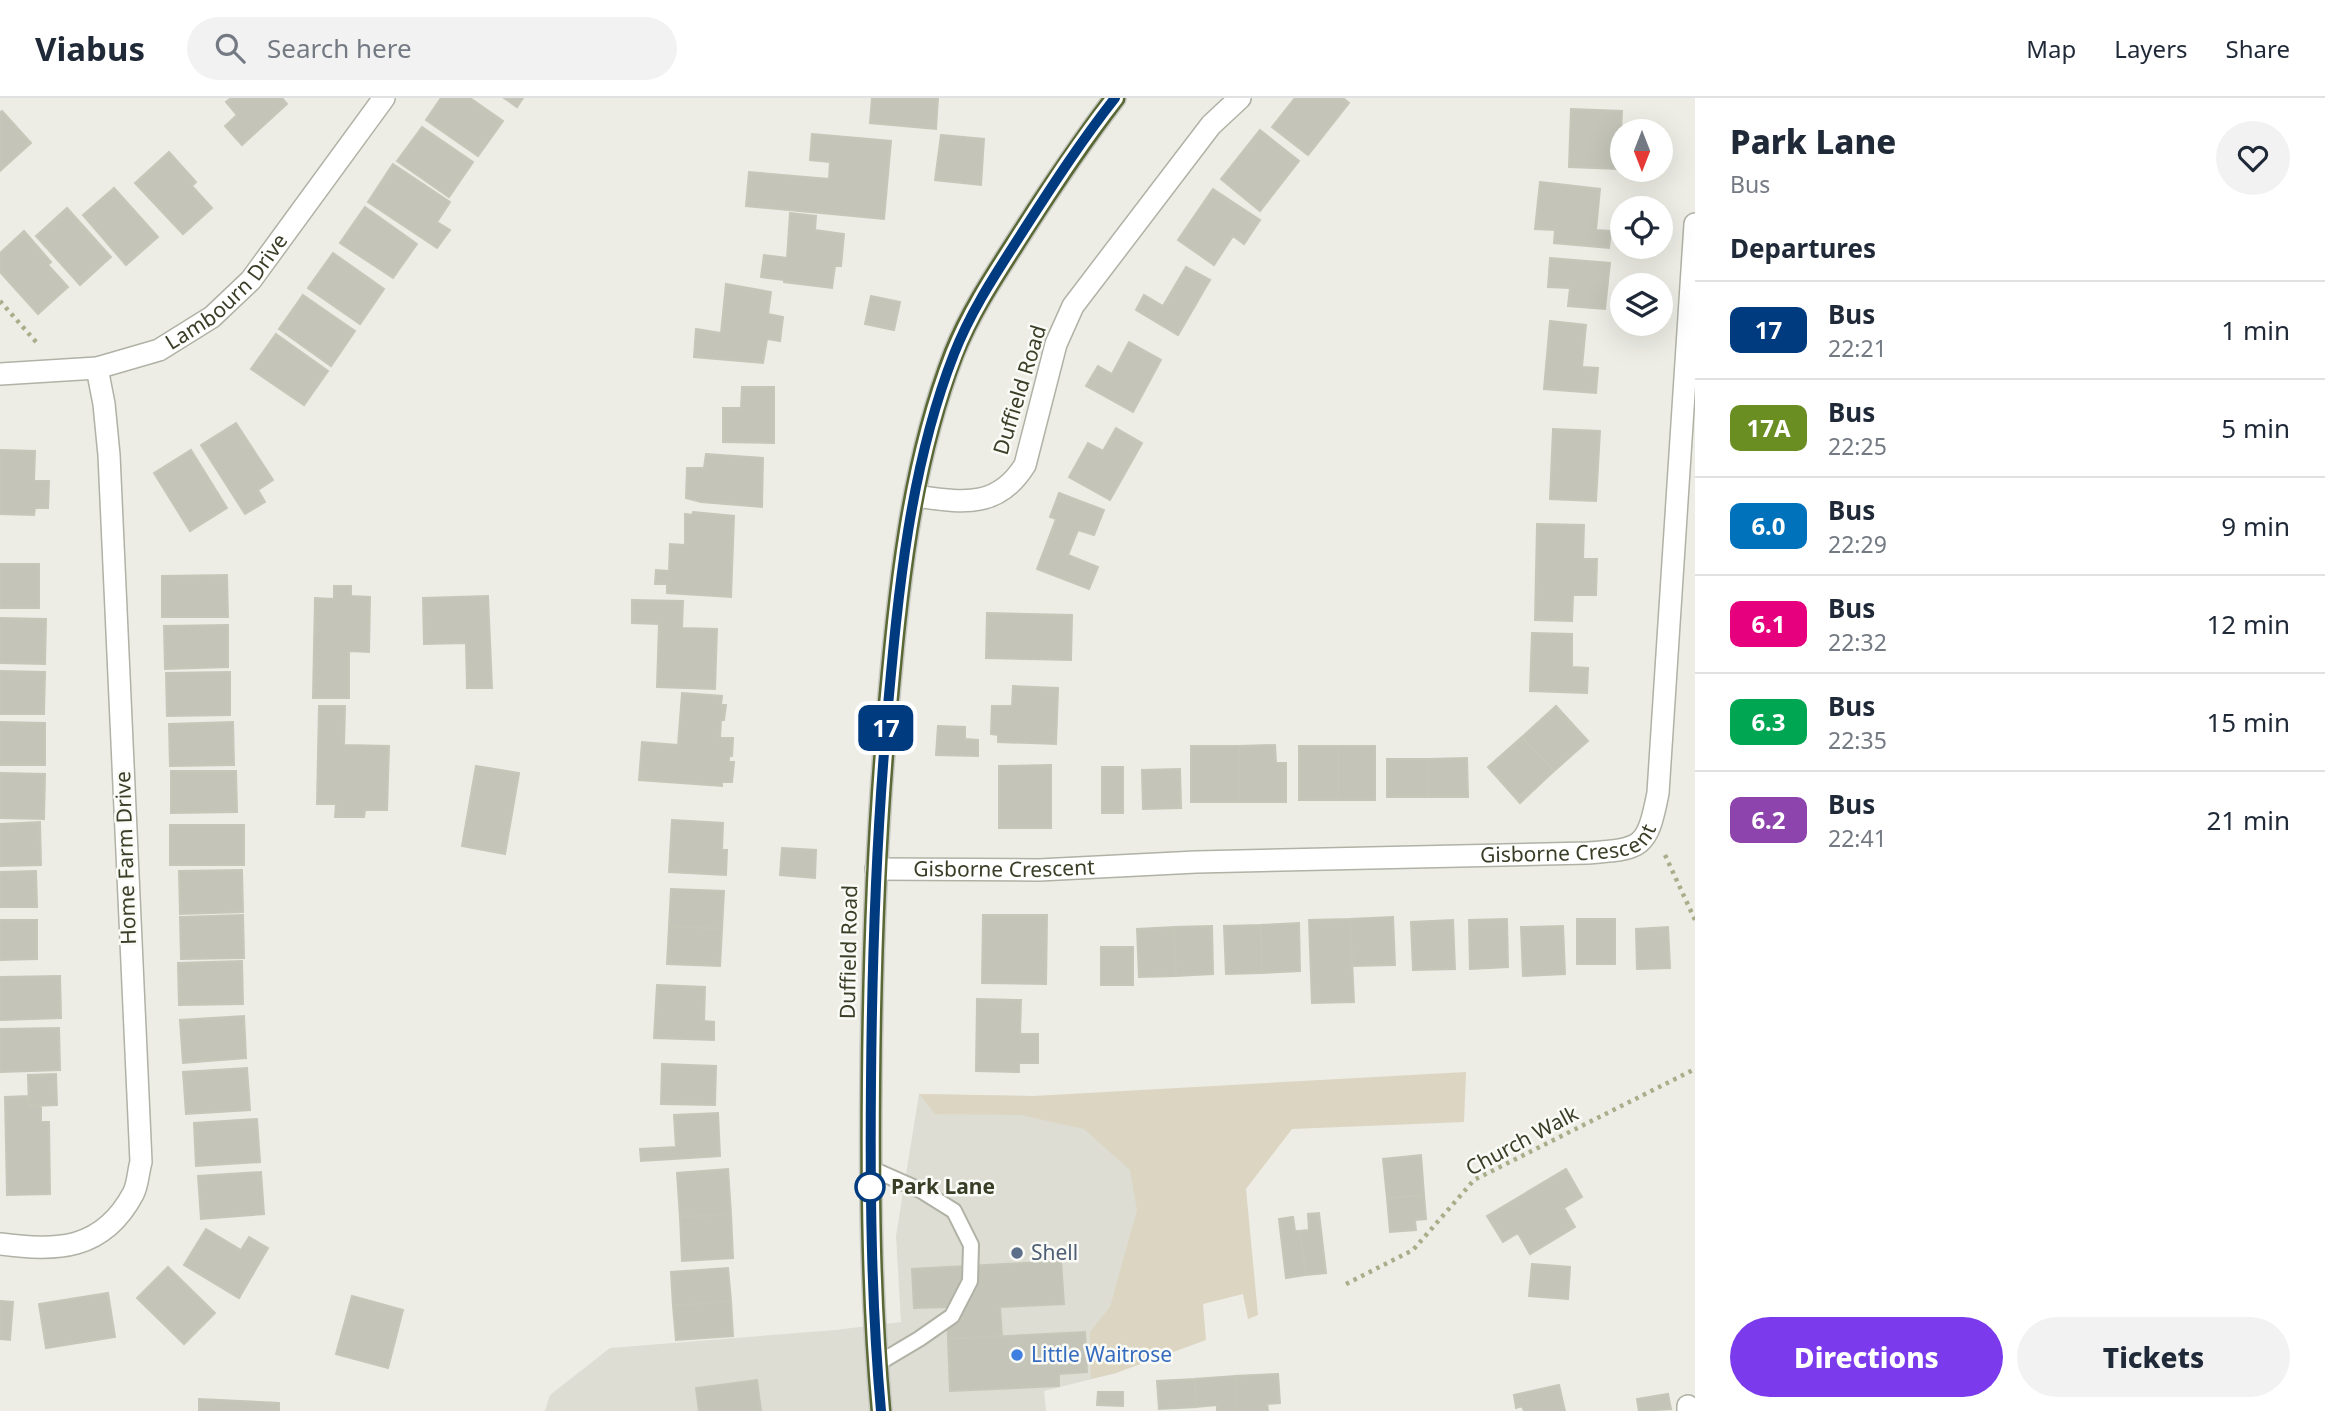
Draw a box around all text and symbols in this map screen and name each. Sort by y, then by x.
search box [187,17,677,80]
text: Viabus [35,26,145,71]
icon: search [211,29,249,67]
text: Search here [267,30,412,66]
text: Map [2026,32,2076,65]
text: Layers [2114,32,2188,65]
text: Share [2226,32,2290,65]
north arrow [1610,119,1673,182]
map controls [1610,119,1673,336]
text: Park Lane [1730,119,1896,164]
button: heart [2216,121,2290,195]
text: Bus [1730,168,1770,200]
button: locate [1610,196,1673,259]
street label: Lambourn Drive [160,227,293,356]
text: Departures [1730,230,1876,266]
button: layers [1610,273,1673,336]
text: Bus [1828,296,1875,332]
text: 1 min [2221,312,2290,348]
text: 17 [1755,313,1782,346]
street label: Duffield Road [986,321,1052,458]
text: 22:21 [1828,332,1887,364]
text: Bus [1828,394,1875,430]
text: 5 min [2221,410,2290,446]
text: 17A [1746,411,1791,444]
text: 22:25 [1828,430,1887,462]
text: Bus [1828,492,1875,528]
text: 9 min [2221,508,2290,544]
text: 6.0 [1751,509,1786,542]
text: 22:29 [1828,528,1887,560]
text: Bus [1828,590,1875,626]
text: 12 min [2206,606,2290,642]
text: 6.1 [1751,607,1786,640]
text: 22:32 [1828,626,1887,658]
text: Bus [1828,688,1875,724]
text: 15 min [2206,704,2290,740]
line badge: 17 [854,705,917,751]
text: 6.3 [1751,705,1786,738]
text: 17 [872,711,900,744]
text: 22:35 [1828,724,1887,756]
street label: Home Farm Drive [108,771,142,945]
text: Bus [1828,786,1875,822]
text: 21 min [2206,802,2290,838]
text: 6.2 [1751,803,1786,836]
street label: Gisborne Crescent [1480,819,1662,868]
text: 22:41 [1828,822,1887,854]
street label: Gisborne Crescent [913,852,1096,883]
street label: Duffield Road [833,885,863,1019]
street label: Church Walk [1460,1098,1583,1181]
marker: Park Lane [855,1172,885,1202]
place label: Park Lane [891,1172,995,1200]
place label: Shell [1031,1238,1078,1266]
marker: Shell [1009,1245,1025,1261]
button: Directions [1730,1317,2003,1397]
button: Tickets [2017,1317,2290,1397]
place label: Little Waitrose [1031,1340,1172,1368]
marker: Little Waitrose [1009,1347,1025,1363]

